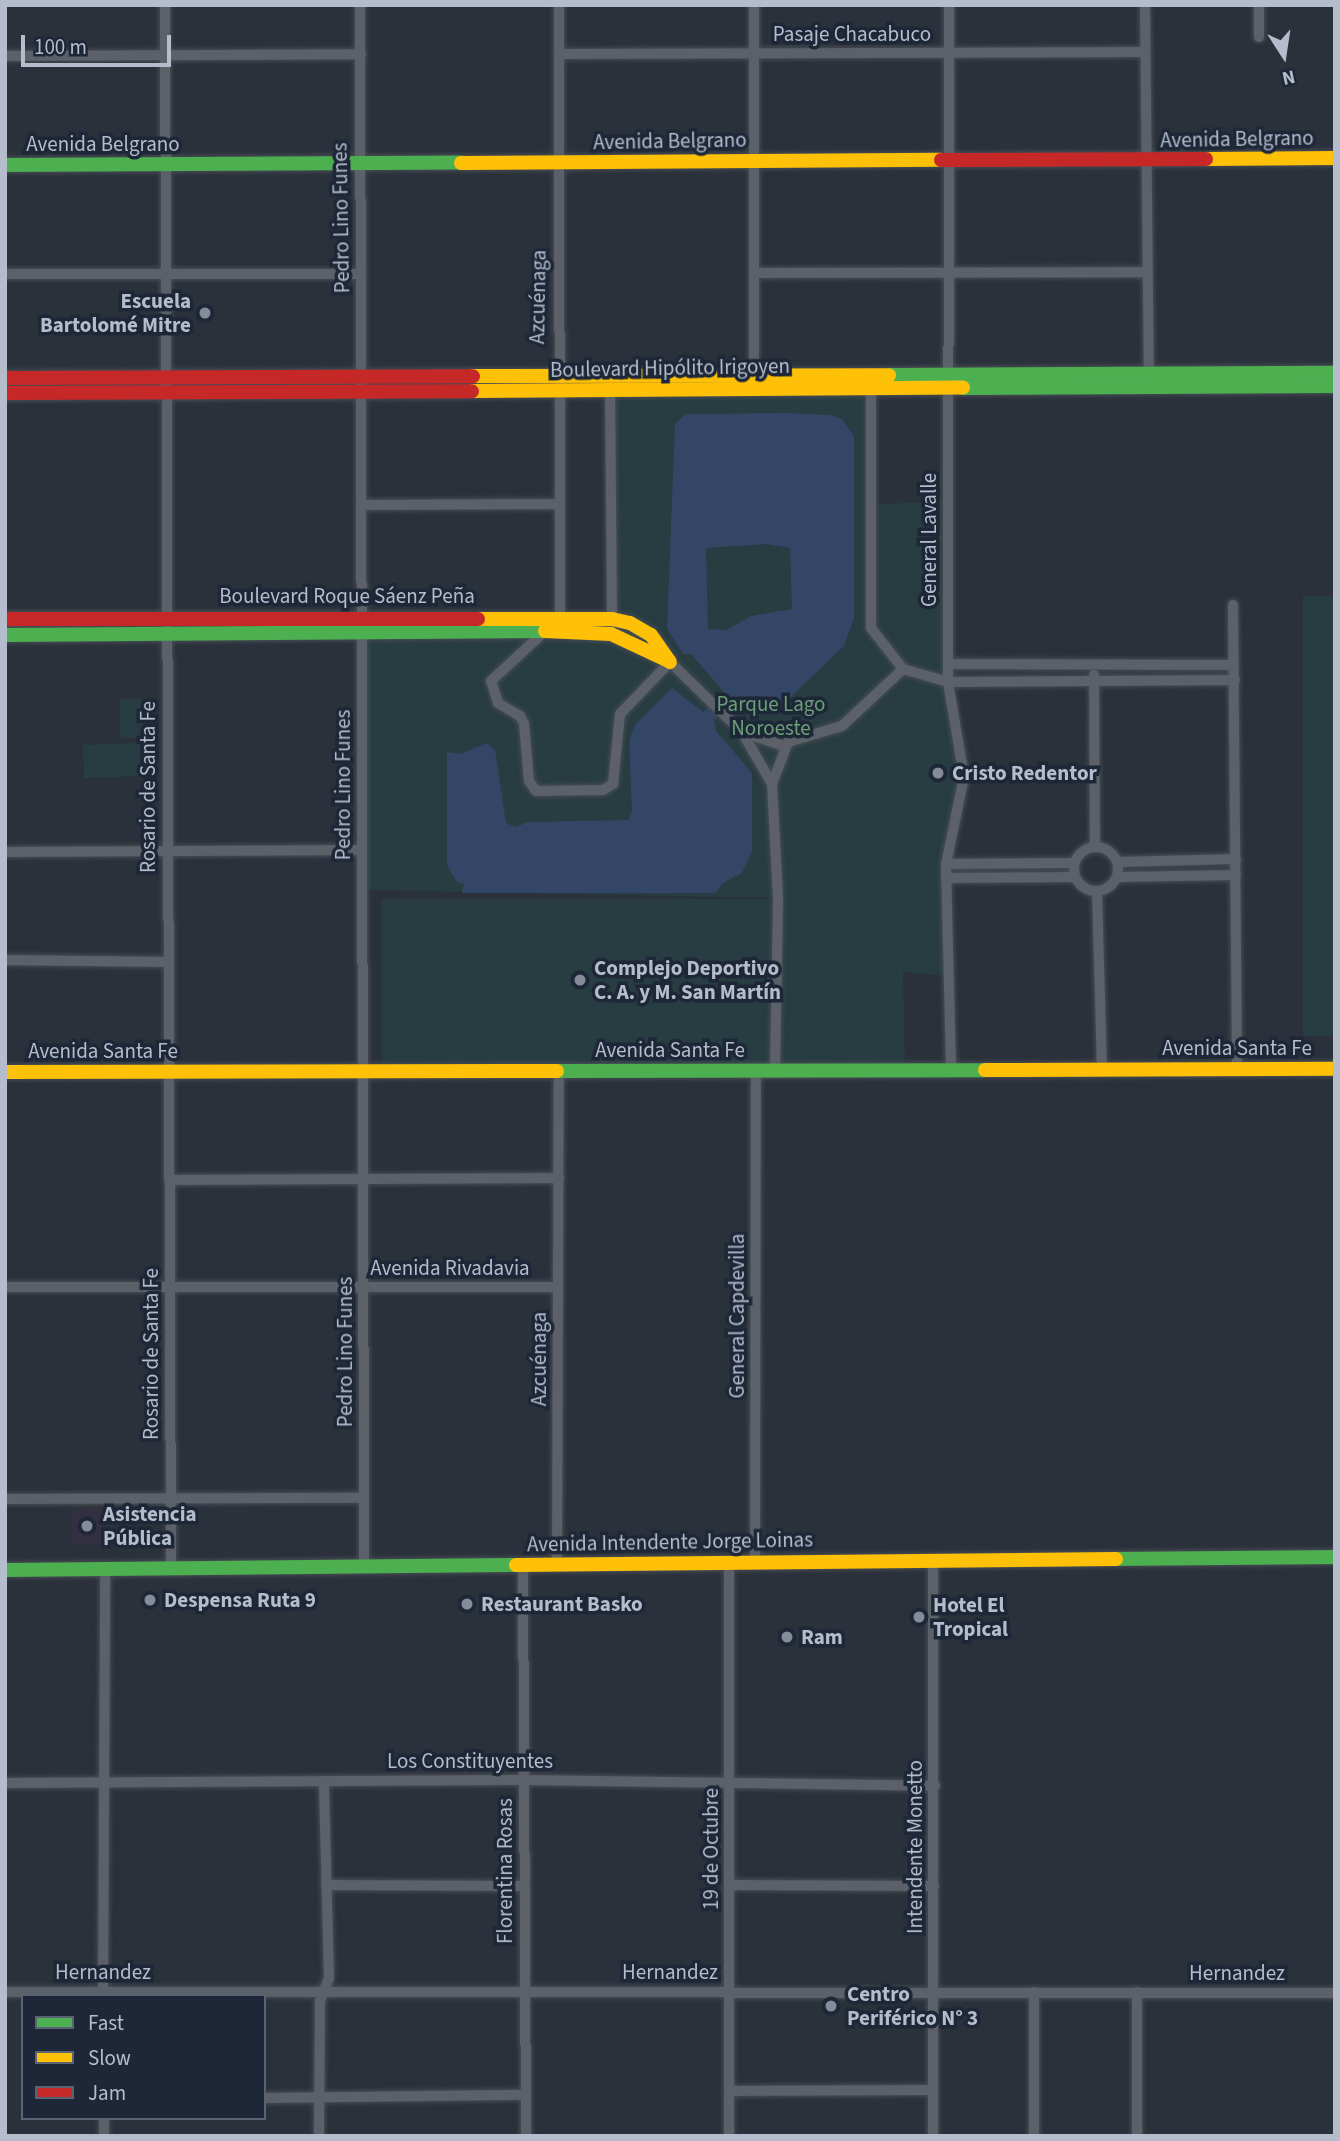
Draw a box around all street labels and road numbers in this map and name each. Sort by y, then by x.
street label: Pasaje Chacabuco [773,21,931,47]
street label: Avenida Belgrano [1160,125,1314,153]
street label: Avenida Belgrano [593,127,747,155]
street label: Avenida Belgrano [26,131,180,157]
street label: Pedro Lino Funes [327,142,355,294]
street label: Azcuénaga [525,250,551,344]
street label: Boulevard Hipólito Irigoyen [550,353,790,383]
street label: General Lavalle [916,473,942,607]
street label: Boulevard Roque Sáenz Peña [219,583,475,609]
street label: Rosario de Santa Fe [135,701,161,873]
street label: Pedro Lino Funes [330,710,356,860]
street label: Avenida Santa Fe [1162,1035,1312,1061]
street label: Avenida Santa Fe [595,1037,745,1063]
street label: Avenida Santa Fe [28,1038,178,1064]
street label: General Capdevilla [724,1234,750,1398]
street label: Avenida Rivadavia [370,1255,530,1281]
street label: Rosario de Santa Fe [138,1268,164,1440]
street label: Pedro Lino Funes [332,1277,358,1427]
street label: Azcuénaga [526,1312,552,1406]
street label: Avenida Intendente Jorge Loinas [527,1527,813,1557]
street label: Los Constituyentes [387,1748,553,1774]
street label: Intendente Monetto [902,1760,928,1934]
street label: 19 de Octubre [698,1788,724,1910]
street label: Florentina Rosas [492,1798,518,1944]
street label: Hernandez [55,1959,151,1985]
street label: Hernandez [622,1959,718,1985]
street label: Hernandez [1189,1960,1285,1986]

